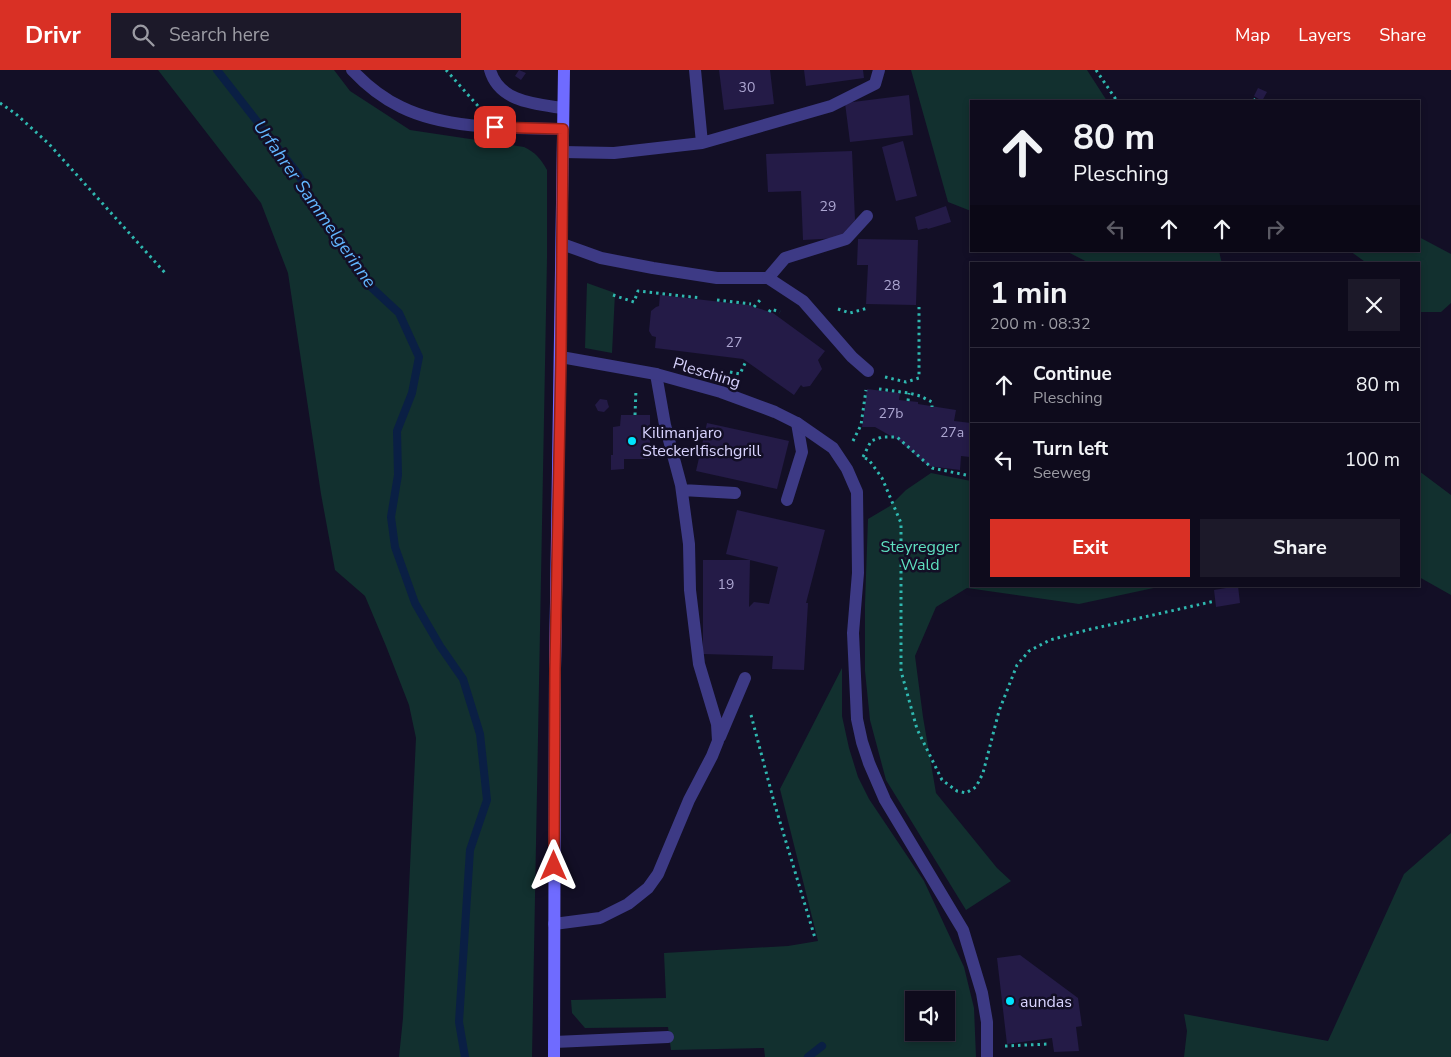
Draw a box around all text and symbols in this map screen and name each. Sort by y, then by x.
search box [111,13,461,58]
text: Drivr [25,19,81,51]
icon: search [129,21,157,49]
text: Search here [169,22,270,48]
text: Map [1235,23,1270,47]
text: Layers [1298,23,1351,47]
text: Share [1379,23,1426,47]
house number: 30 [739,78,755,97]
pin [474,106,516,148]
icon: arrive [481,113,509,141]
text: 80 m [1073,114,1155,161]
water label: Urfahrer Sammelgerinne [248,115,382,293]
icon: ahead [990,120,1055,185]
text: Plesching [1073,159,1169,189]
house number: 29 [820,197,836,216]
icon: left [1102,215,1130,243]
icon: ahead [1155,215,1183,243]
icon: ahead [1208,215,1236,243]
icon: right [1261,215,1289,243]
text: 1 min [990,273,1068,314]
house number: 28 [884,276,900,295]
button: close [1348,279,1400,331]
text: 200 m · 08:32 [990,313,1091,335]
house number: 27 [726,333,742,352]
street label: Plesching [670,352,743,394]
text: Continue [1033,361,1112,387]
icon: ahead [990,371,1018,399]
text: 80 m [1356,372,1400,398]
text: Plesching [1033,387,1103,409]
house number: 27b [879,404,903,423]
place label: Kilimanjaro Steckerlfischgrill [642,422,762,462]
house number: 27a [940,423,964,442]
marker: Kilimanjaro Steckerlfischgrill [626,435,638,447]
text: Turn left [1033,436,1108,462]
icon: left [990,446,1018,474]
text: 100 m [1345,447,1400,473]
text: Seeweg [1033,462,1091,484]
button: Exit [990,519,1190,577]
button: Share [1200,519,1400,577]
park label: Steyregger Wald [880,536,960,576]
house number: 19 [718,575,734,594]
position arrow [527,839,579,891]
map controls [905,991,955,1041]
button: sound [905,991,955,1041]
place label: aundas [1020,991,1072,1013]
marker: aundas [1004,995,1016,1007]

